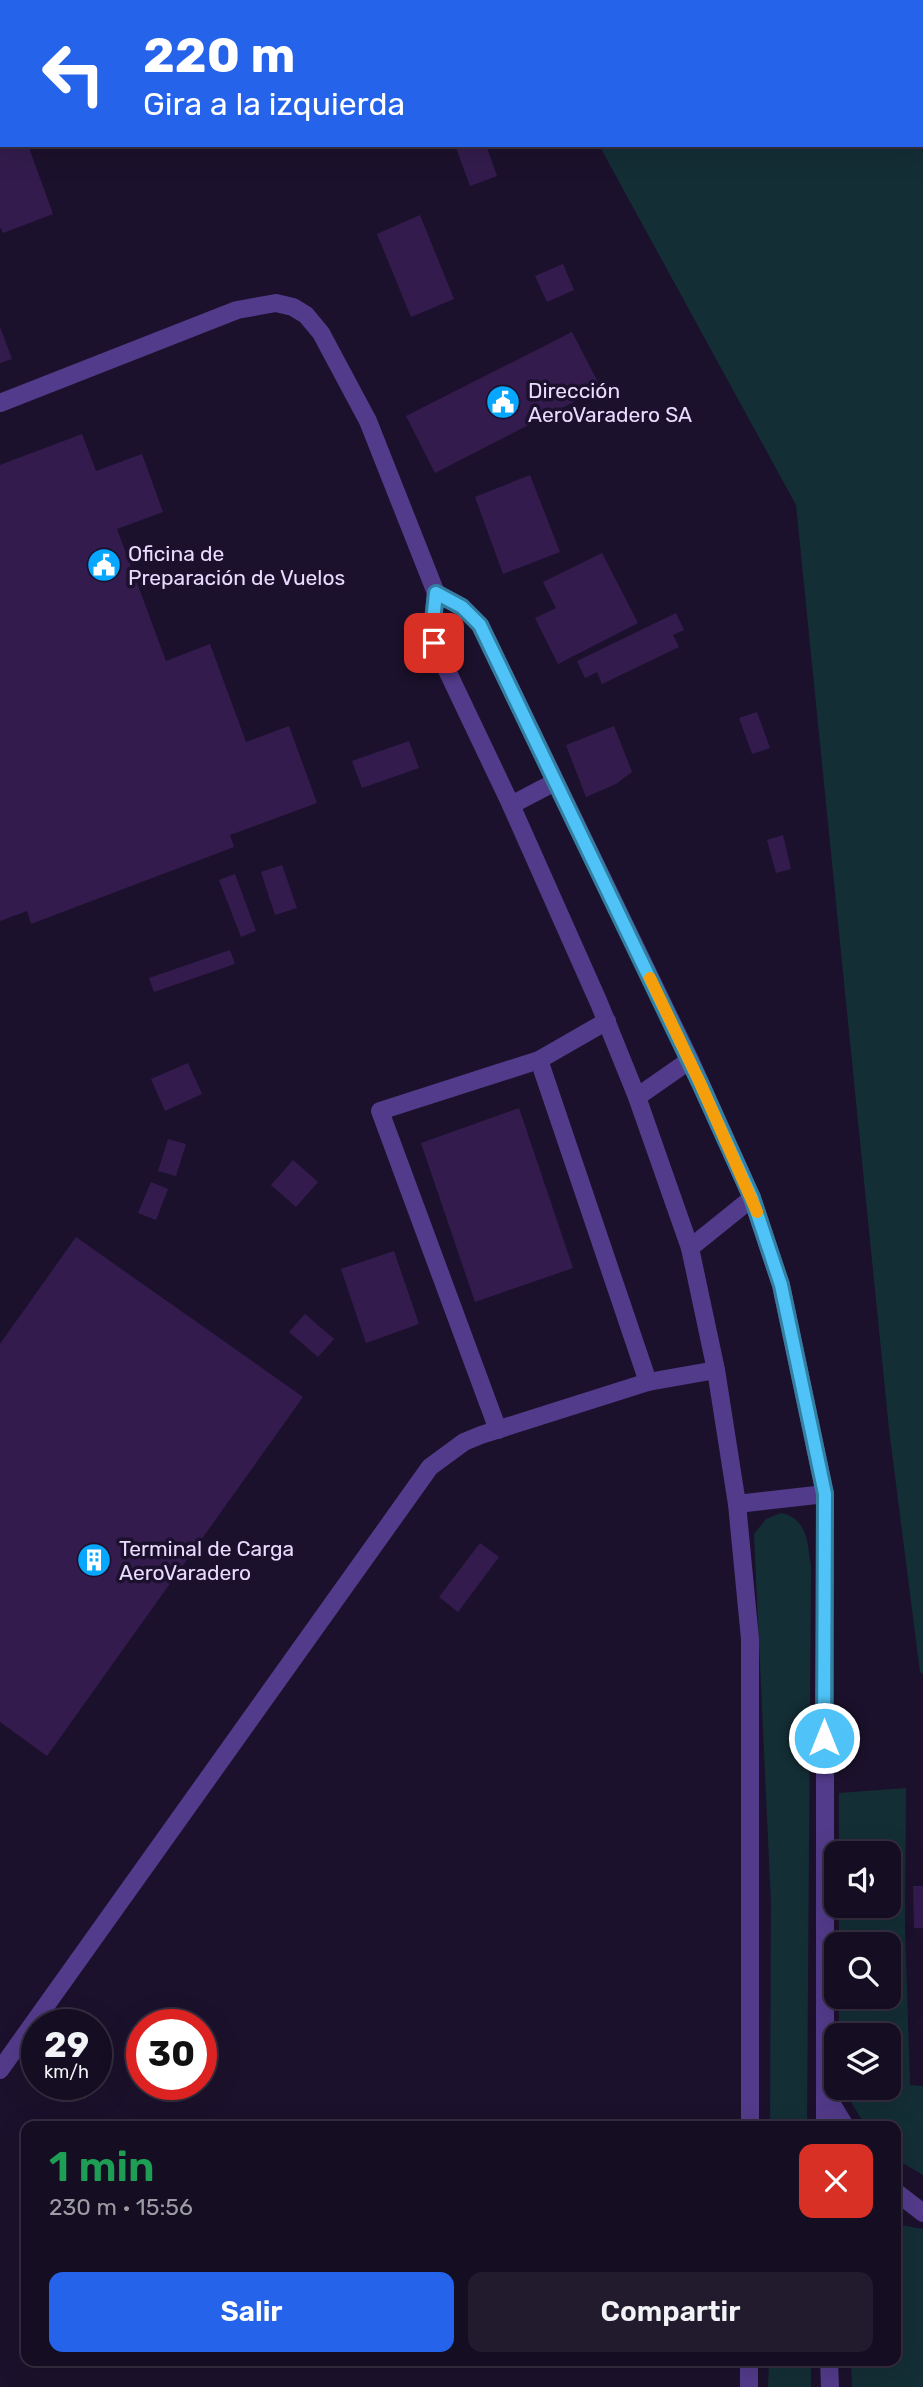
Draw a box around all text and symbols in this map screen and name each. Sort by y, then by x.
text: 220 m [143,26,295,84]
icon: left [28,28,119,119]
text: Gira a la izquierda [143,85,405,123]
place label: Dirección AeroVaradero SA [528,378,692,427]
public building icon: Dirección AeroVaradero SA [484,383,522,421]
place label: Oficina de Preparación de Vuelos [128,541,345,590]
public building icon: Oficina de Preparación de Vuelos [85,546,123,584]
pin [404,613,464,673]
icon: arrive [415,624,453,662]
place label: Terminal de Carga AeroVaradero [119,1536,294,1585]
building icon: Terminal de Carga AeroVaradero [75,1541,113,1579]
position arrow [787,1701,861,1775]
map controls [824,1841,901,2100]
button: sound [824,1841,901,1918]
button: search [824,1932,901,2009]
speed limit sign: 30 [126,2009,217,2100]
button: layers [824,2023,901,2100]
text: 29 [44,2024,89,2066]
text: km/h [44,2061,89,2083]
text: 1 min [49,2142,155,2192]
button: close [799,2144,873,2218]
text: 230 m · 15:56 [49,2193,193,2221]
button: Salir [49,2272,454,2352]
button: Compartir [468,2272,873,2352]

